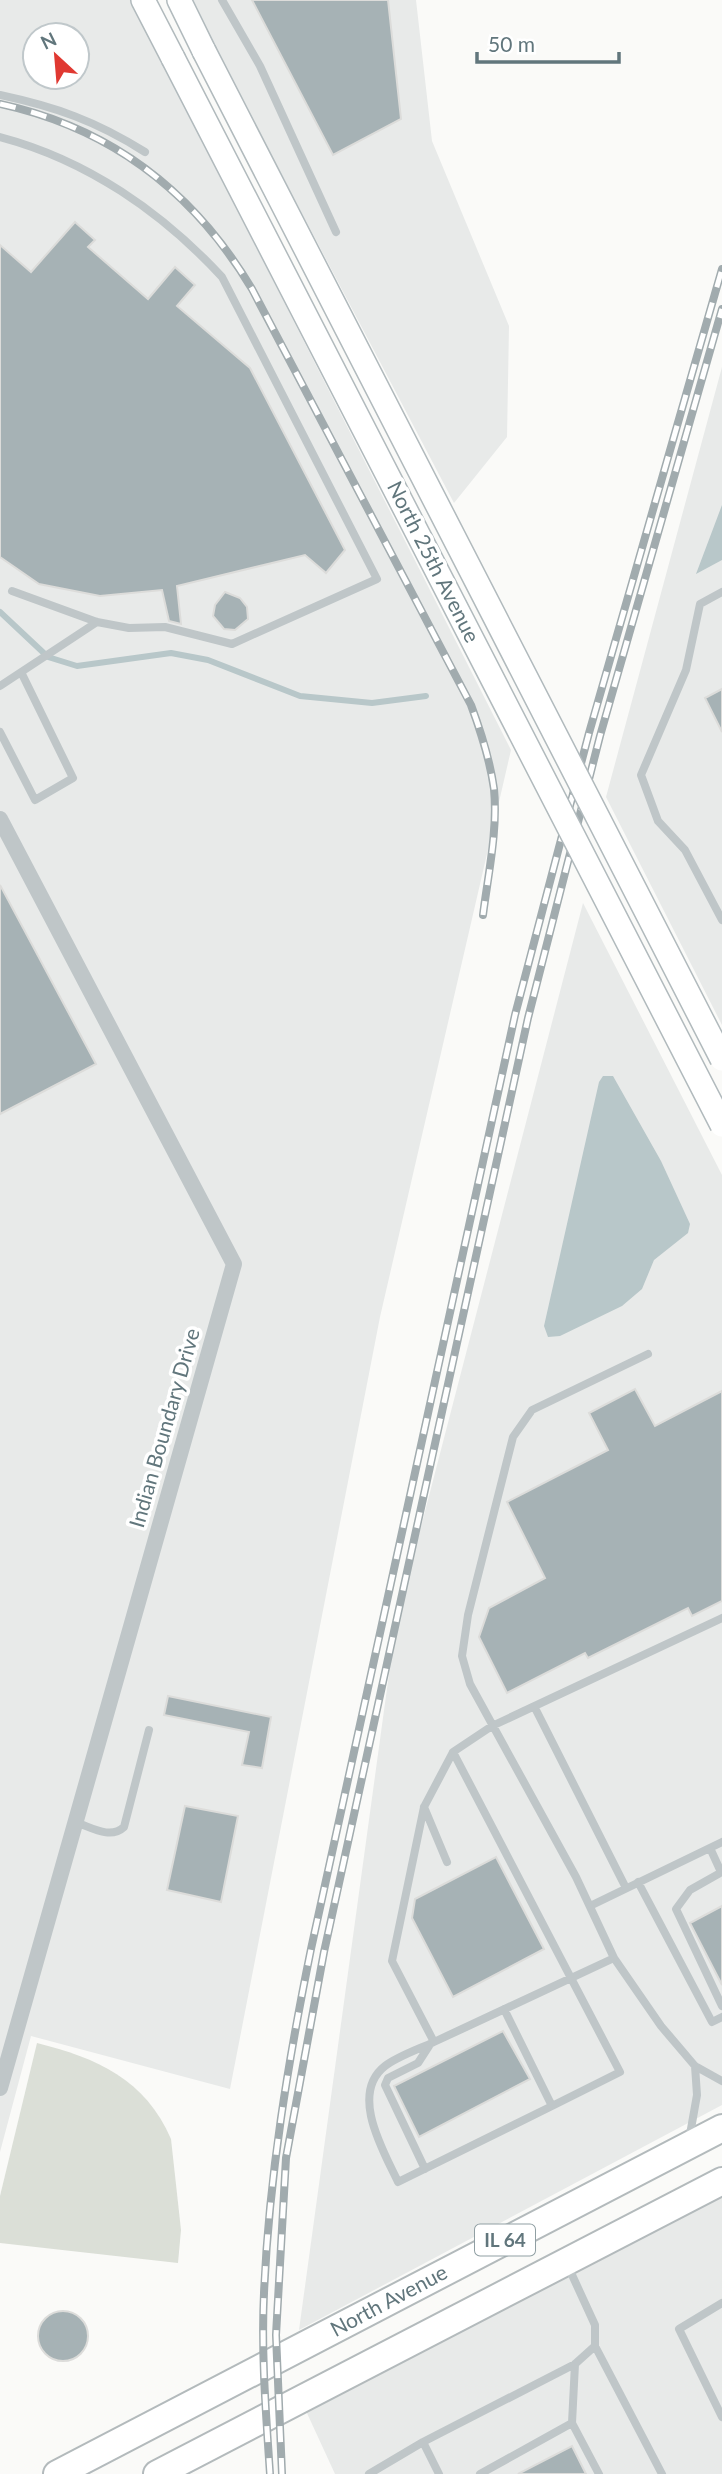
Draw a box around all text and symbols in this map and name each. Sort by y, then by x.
north arrow [21,21,91,91]
scale bar [477,21,619,65]
text: N [37,27,60,54]
text: 50 m [488,31,535,56]
street label: North 25th Avenue [383,476,486,646]
street label: Indian Boundary Drive [123,1325,204,1530]
road number: IL 64 [475,2224,535,2256]
street label: North Avenue [326,2258,451,2341]

